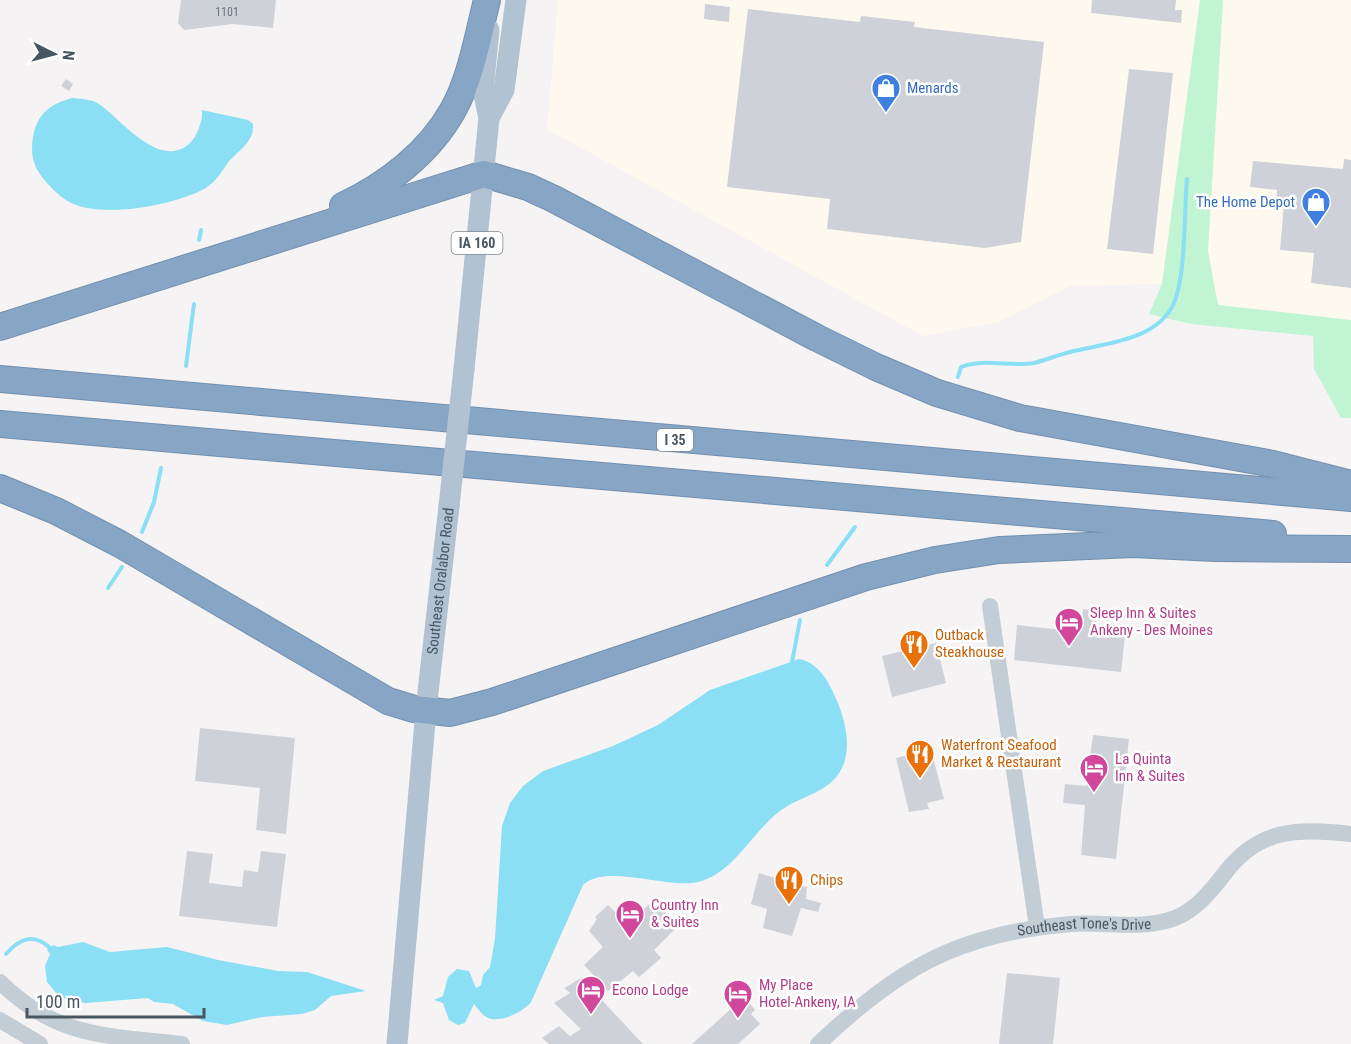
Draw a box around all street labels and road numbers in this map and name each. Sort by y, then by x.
road number: IA 160 [452,232,502,254]
road number: I 35 [657,429,693,451]
street label: Southeast Oralabor Road [423,507,458,655]
street label: Southeast Tone's Drive [1016,914,1152,940]

